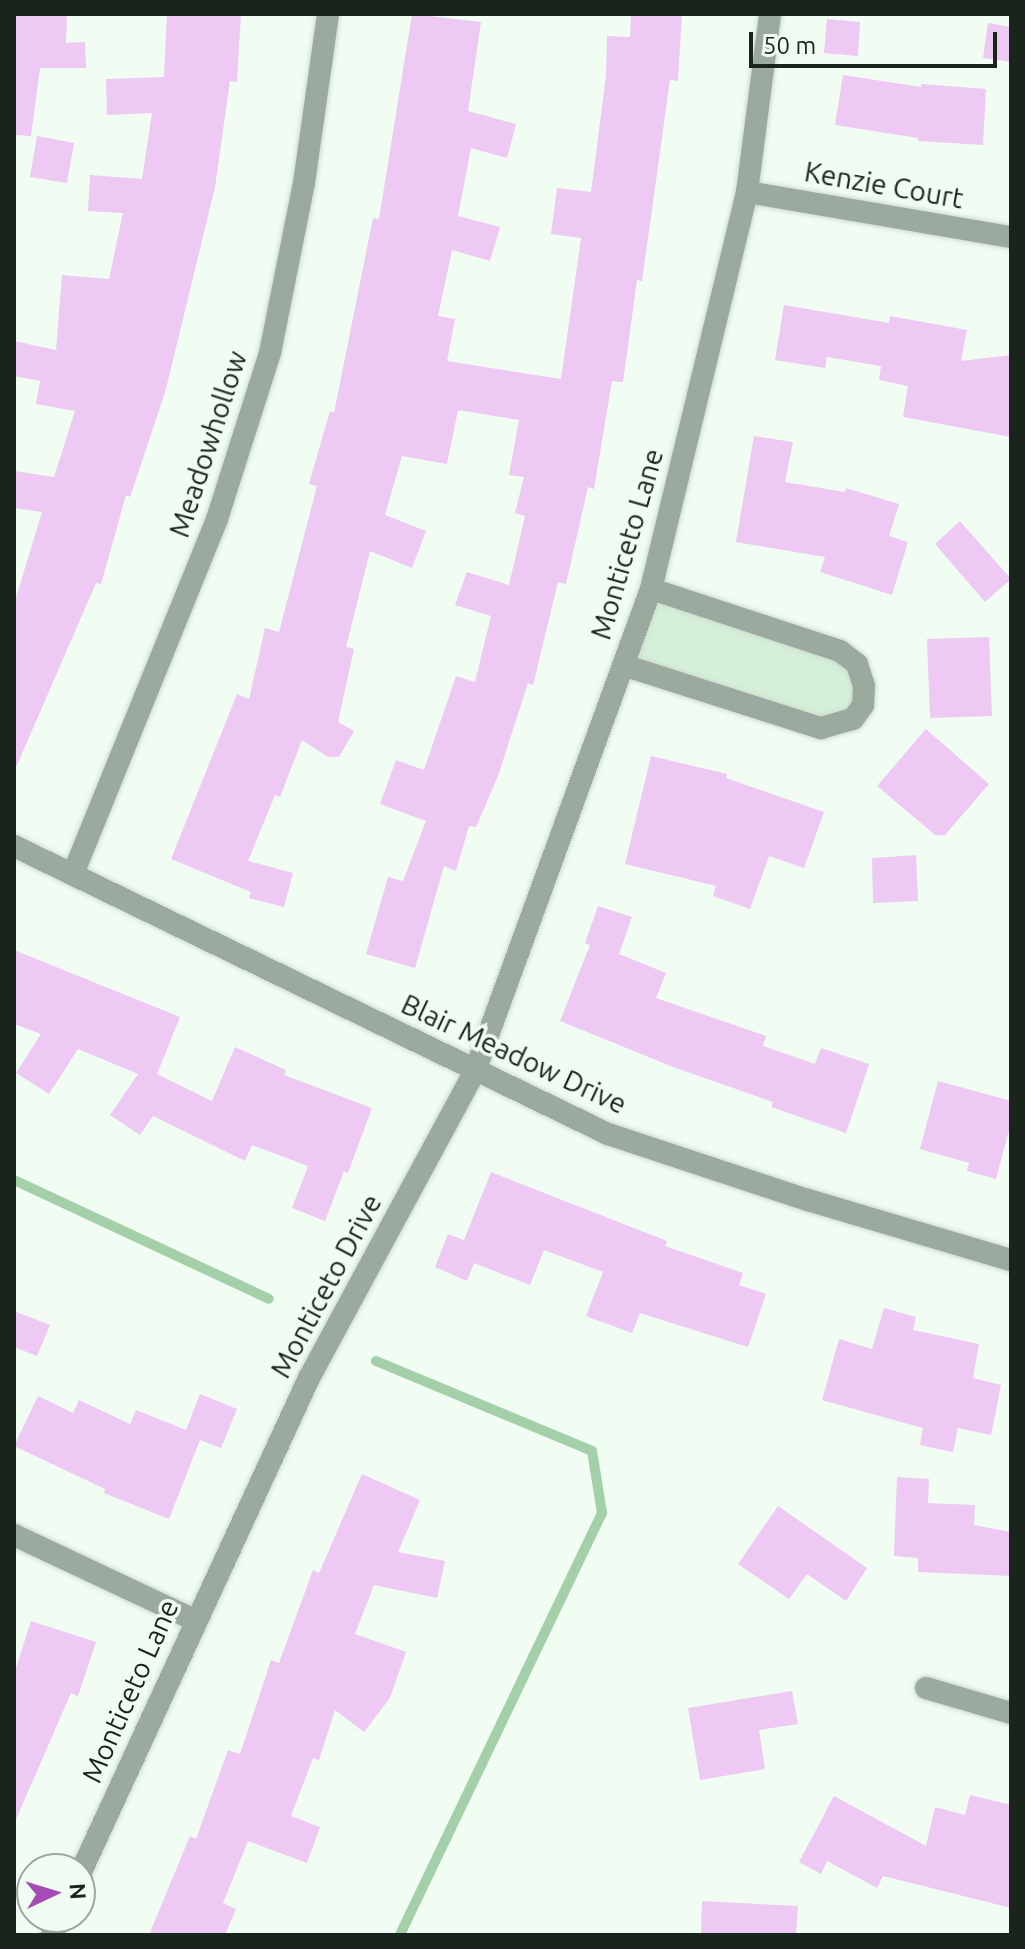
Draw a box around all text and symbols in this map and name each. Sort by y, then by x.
scale bar [753,16,1001,66]
text: 50 m [763,32,816,59]
street label: Kenzie Court [802,154,966,216]
street label: Meadowhollow [162,347,254,541]
street label: Monticeto Lane [584,445,670,643]
street label: Blair Meadow Drive [396,987,632,1121]
street label: Monticeto Drive [264,1189,388,1383]
street label: Monticeto Lane [75,1594,185,1788]
north arrow [16,1853,96,1933]
text: N [65,1882,91,1900]

